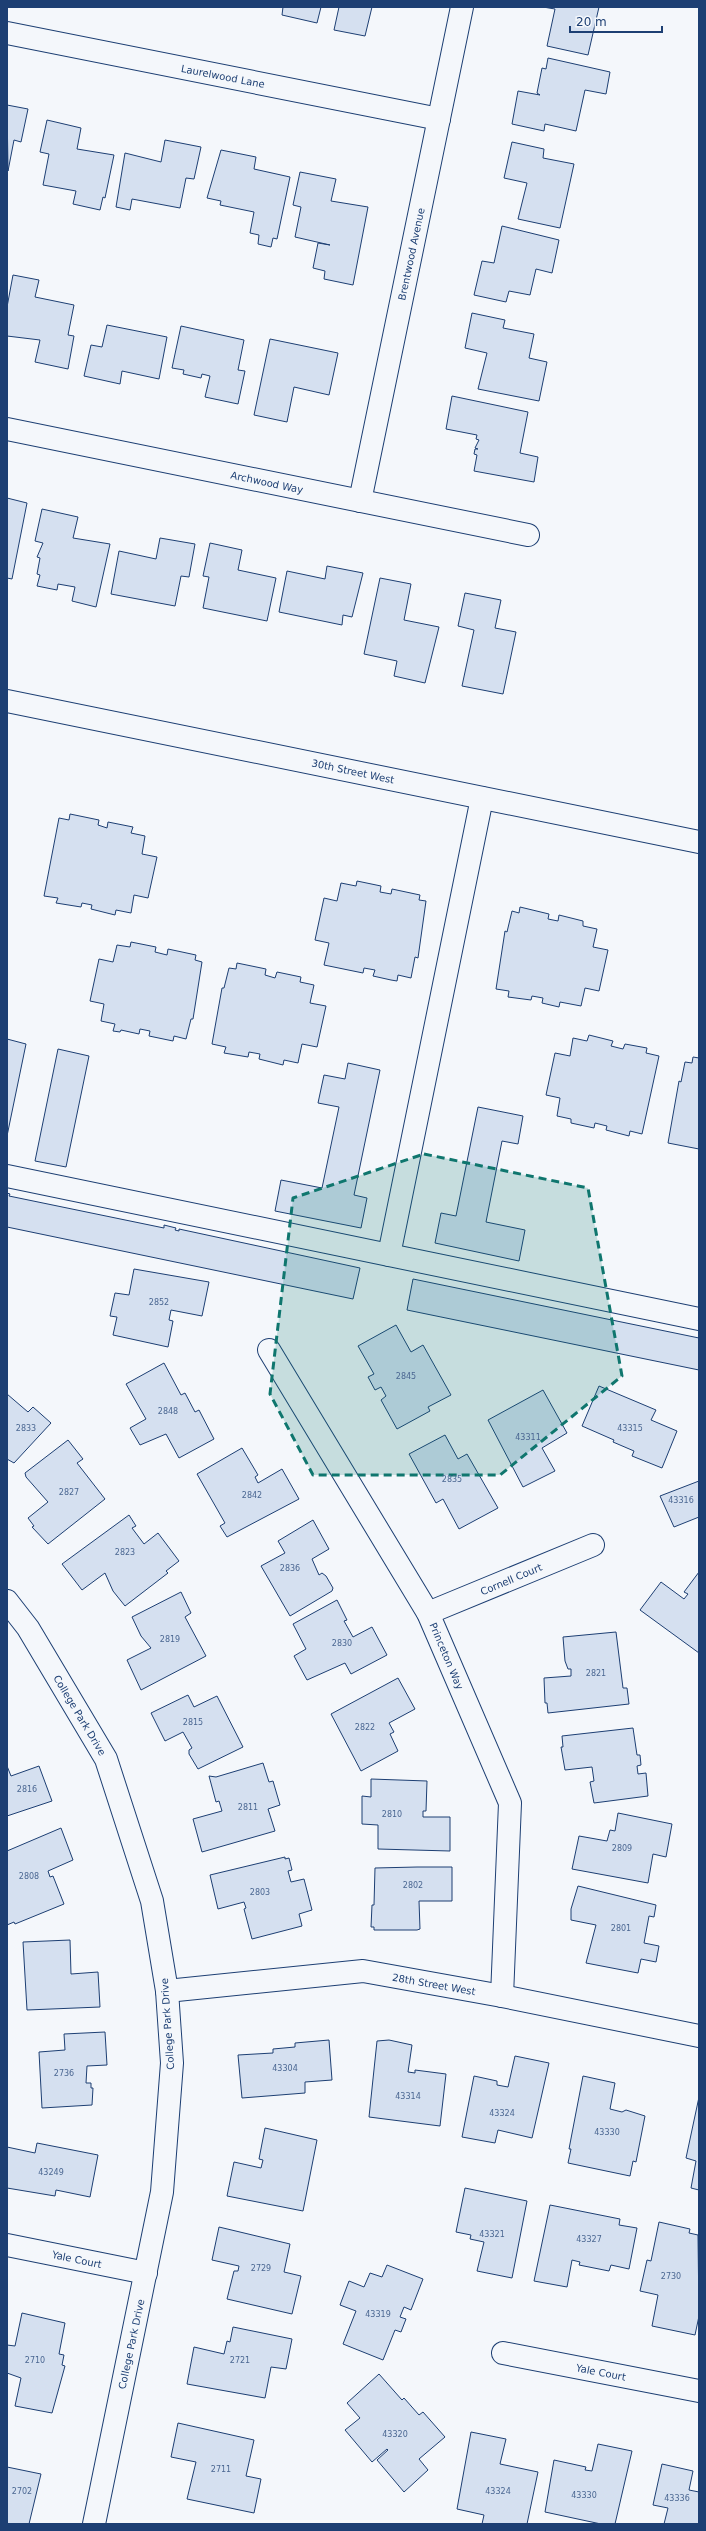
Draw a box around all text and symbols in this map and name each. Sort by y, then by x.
scale bar [570,8,662,34]
text: 20 m [576,15,607,29]
street label: Laurelwood Lane [180,63,266,90]
street label: Brentwood Avenue [396,207,427,301]
street label: Archwood Way [230,469,304,496]
street label: 30th Street West [311,757,395,786]
house number: 2852 [149,1298,169,1307]
house number: 2845 [396,1372,416,1381]
house number: 2848 [158,1407,178,1416]
house number: 2833 [16,1424,36,1433]
house number: 43315 [617,1424,643,1433]
house number: 43311 [515,1433,541,1442]
house number: 2835 [442,1475,462,1484]
house number: 2827 [59,1488,79,1497]
house number: 2842 [242,1491,262,1500]
house number: 43316 [668,1496,694,1505]
house number: 2823 [115,1548,135,1557]
street label: Cornell Court [479,1562,544,1597]
house number: 2836 [280,1564,300,1573]
street label: Princeton Way [427,1621,466,1691]
house number: 2819 [160,1635,180,1644]
house number: 2830 [332,1639,352,1648]
house number: 2821 [586,1669,606,1678]
street label: College Park Drive [51,1673,108,1757]
house number: 2815 [183,1718,203,1727]
house number: 2822 [355,1723,375,1732]
house number: 2816 [17,1785,37,1794]
house number: 2811 [238,1803,258,1812]
house number: 2810 [382,1810,402,1819]
house number: 2809 [612,1844,632,1853]
house number: 2808 [19,1872,39,1881]
house number: 2802 [403,1881,423,1890]
house number: 2803 [250,1888,270,1897]
house number: 2801 [611,1924,631,1933]
street label: 28th Street West [391,1972,476,1997]
street label: College Park Drive [159,1978,176,2070]
house number: 43304 [272,2064,298,2073]
house number: 2736 [54,2069,74,2078]
house number: 43314 [395,2092,421,2101]
house number: 43324 [489,2109,515,2118]
house number: 43330 [594,2128,620,2137]
house number: 43249 [38,2168,64,2177]
house number: 43321 [479,2230,505,2239]
house number: 43327 [576,2235,602,2244]
street label: Yale Court [50,2249,103,2270]
house number: 2729 [251,2264,271,2273]
house number: 2730 [661,2272,681,2281]
street label: College Park Drive [117,2298,146,2390]
house number: 43319 [365,2310,391,2319]
house number: 2710 [25,2356,45,2365]
house number: 2721 [230,2356,250,2365]
street label: Yale Court [574,2362,627,2383]
house number: 43320 [382,2430,408,2439]
house number: 2711 [211,2465,231,2474]
house number: 2702 [12,2487,32,2496]
house number: 43324 [485,2487,511,2496]
house number: 43330 [571,2491,597,2500]
house number: 43336 [664,2494,690,2503]

